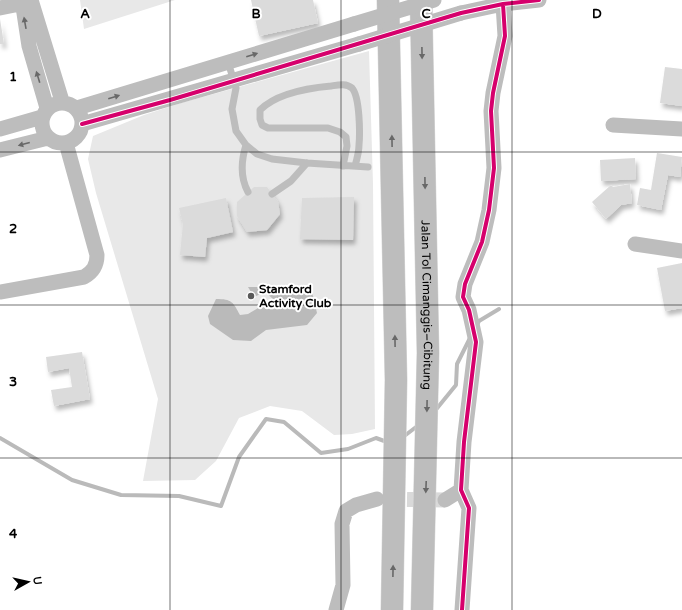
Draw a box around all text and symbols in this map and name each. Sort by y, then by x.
text: A [80,6,90,22]
text: B [251,6,261,22]
text: C [421,6,431,22]
text: D [592,6,602,22]
one-way arrow [21,17,27,29]
one-way arrow [419,47,425,60]
one-way arrow [246,52,258,58]
text: 1 [9,69,17,85]
one-way arrow [35,71,41,83]
one-way arrow [109,94,121,100]
one-way arrow [389,134,395,147]
one-way arrow [18,141,30,147]
one-way arrow [422,177,428,190]
street label: Jalan Tol Cimanggis–Cibitung [418,220,435,390]
text: 2 [9,221,17,237]
place label: Stamford Activity Club [259,282,332,311]
marker: Stamford Activity Club [246,291,256,301]
one-way arrow [392,335,399,347]
text: 3 [9,374,17,390]
one-way arrow [424,400,431,412]
one-way arrow [422,481,429,493]
text: 4 [9,526,18,542]
north arrow [8,562,48,602]
one-way arrow [390,564,396,577]
text: U [30,576,44,586]

